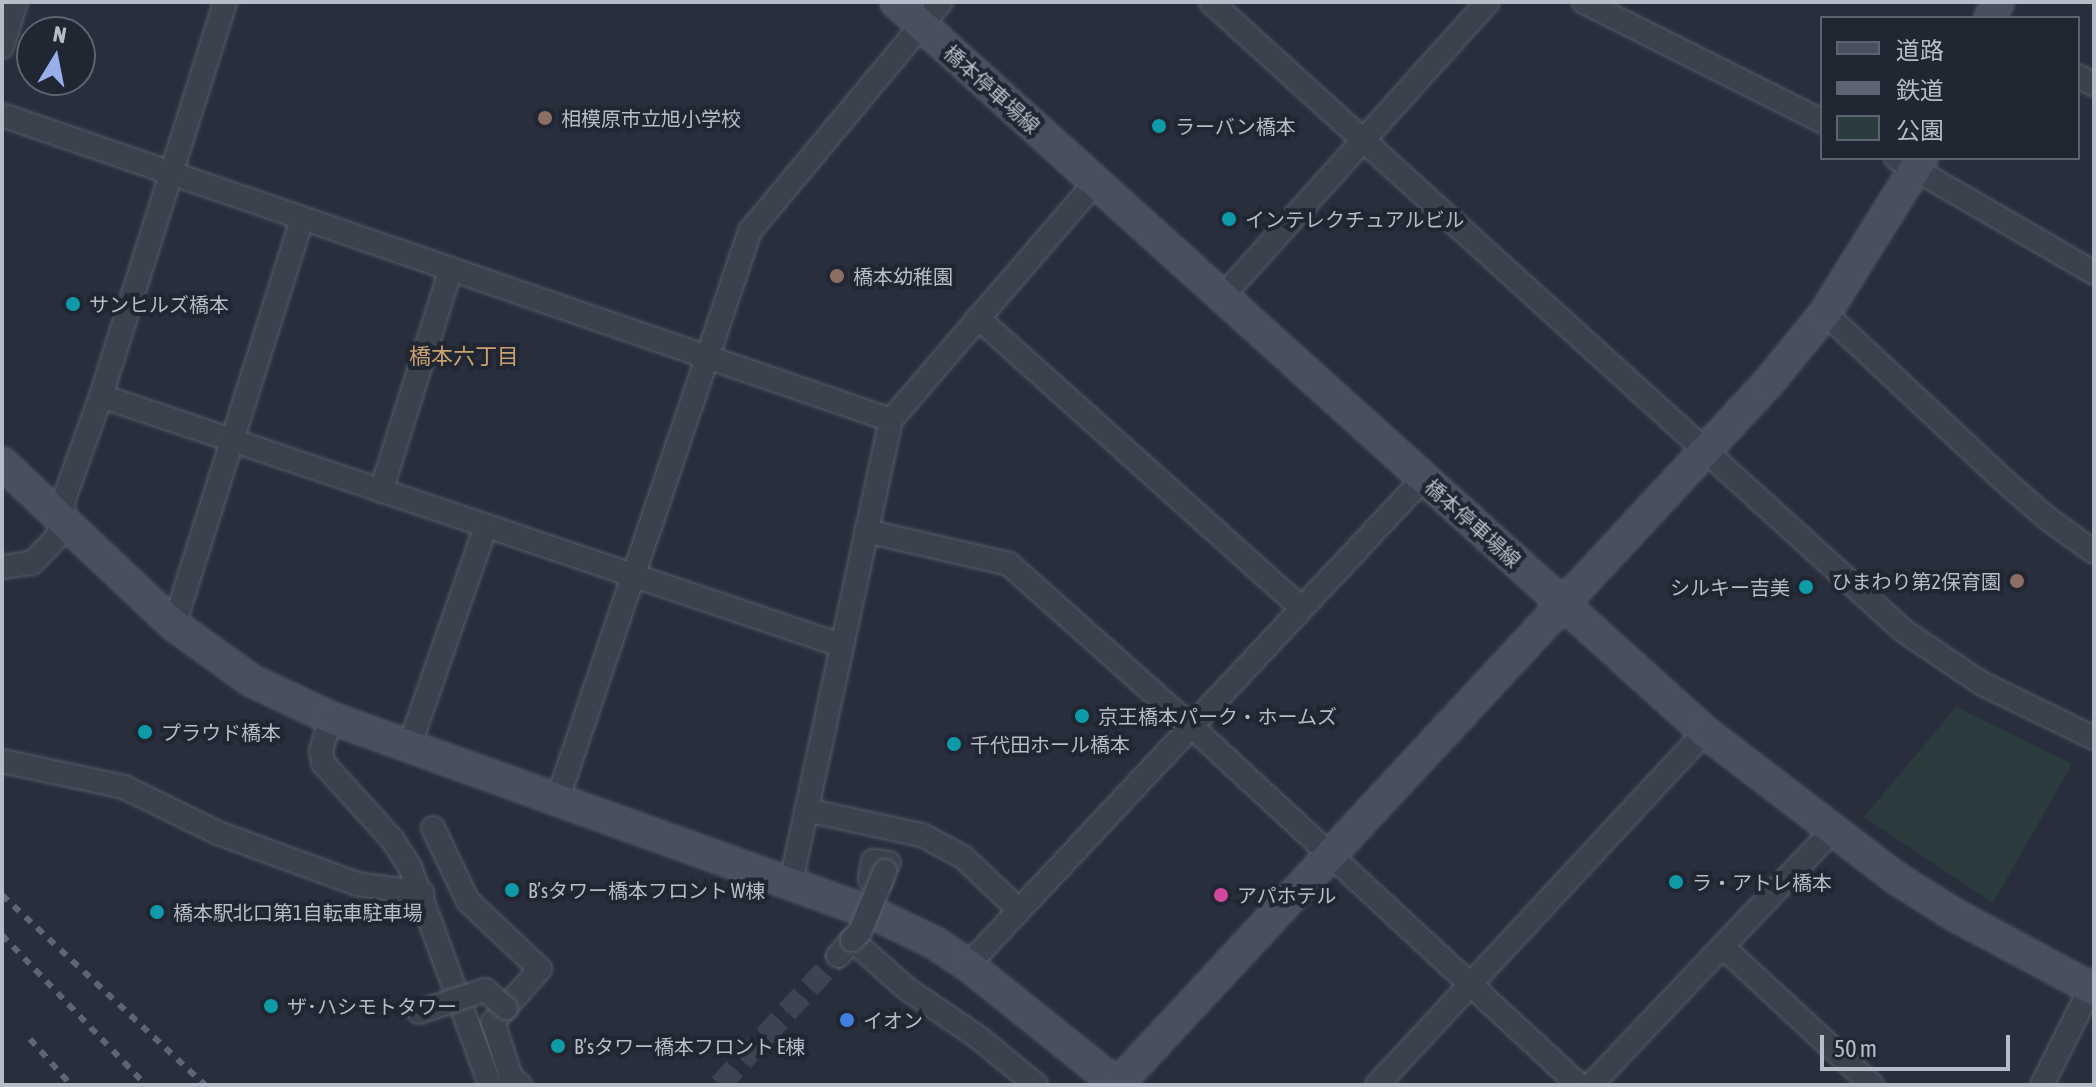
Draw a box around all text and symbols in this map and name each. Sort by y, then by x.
north arrow [16,16,96,96]
legend [1820,16,2080,160]
text: N [51,20,68,48]
text: 道路 [1896,37,1944,64]
street label: 橋本停車場線 [939,40,1045,138]
text: 鉄道 [1896,77,1944,104]
place label: 相模原市立旭小学校 [561,106,741,130]
marker: 相模原市立旭小学校 [536,109,554,127]
place label: ラーバン橋本 [1175,114,1295,138]
marker: ラーバン橋本 [1150,117,1168,135]
text: 公園 [1896,117,1944,144]
place label: インテレクチュアルビル [1245,207,1465,231]
marker: インテレクチュアルビル [1220,210,1238,228]
place label: 橋本幼稚園 [853,264,953,288]
marker: 橋本幼稚園 [828,267,846,285]
place label: サンヒルズ橋本 [89,292,229,316]
marker: サンヒルズ橋本 [64,295,82,313]
district label: 橋本六丁目 [409,344,519,370]
street label: 橋本停車場線 [1420,474,1526,572]
place label: ひまわり第2保育園 [1832,569,2001,593]
marker: ひまわり第2保育園 [2008,572,2026,590]
place label: シルキー吉美 [1670,575,1790,599]
marker: シルキー吉美 [1797,578,1815,596]
place label: 京王橋本パーク・ホームズ [1098,704,1338,728]
marker: 京王橋本パーク・ホームズ [1073,707,1091,725]
place label: プラウド橋本 [161,720,281,744]
marker: プラウド橋本 [136,723,154,741]
place label: 千代田ホール橋本 [970,732,1130,756]
marker: 千代田ホール橋本 [945,735,963,753]
place label: ラ・アトレ橋本 [1692,870,1832,894]
marker: ラ・アトレ橋本 [1667,873,1685,891]
place label: B’sタワー橋本フロント W棟 [528,878,765,902]
marker: B’sタワー橋本フロント W棟 [503,881,521,899]
place label: アパホテル [1237,883,1337,907]
marker: アパホテル [1212,886,1230,904]
place label: 橋本駅北口第1自転車駐車場 [173,900,422,924]
marker: 橋本駅北口第1自転車駐車場 [148,903,166,921]
place label: ザ･ハシモトタワー [287,994,457,1018]
marker: ザ･ハシモトタワー [262,997,280,1015]
place label: イオン [863,1008,923,1032]
marker: イオン [838,1011,856,1029]
scale bar [1824,1019,2014,1069]
place label: B’sタワー橋本フロント E棟 [574,1034,805,1058]
text: 50 m [1834,1035,1877,1062]
marker: B’sタワー橋本フロント E棟 [549,1037,567,1055]

